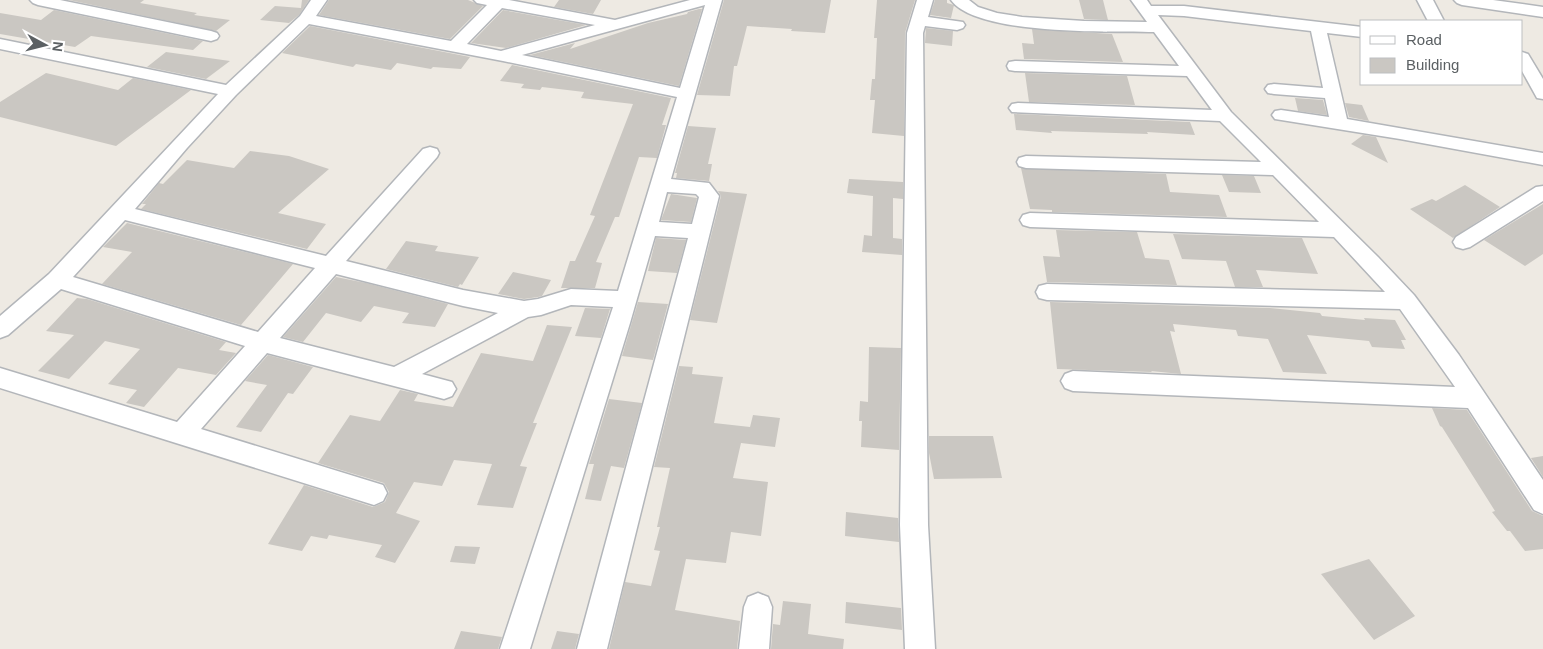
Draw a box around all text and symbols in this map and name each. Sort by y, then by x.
north arrow [20,20,70,70]
legend [1360,20,1523,85]
text: Road [1406,31,1442,48]
text: N [49,41,66,53]
text: Building [1406,56,1459,73]

